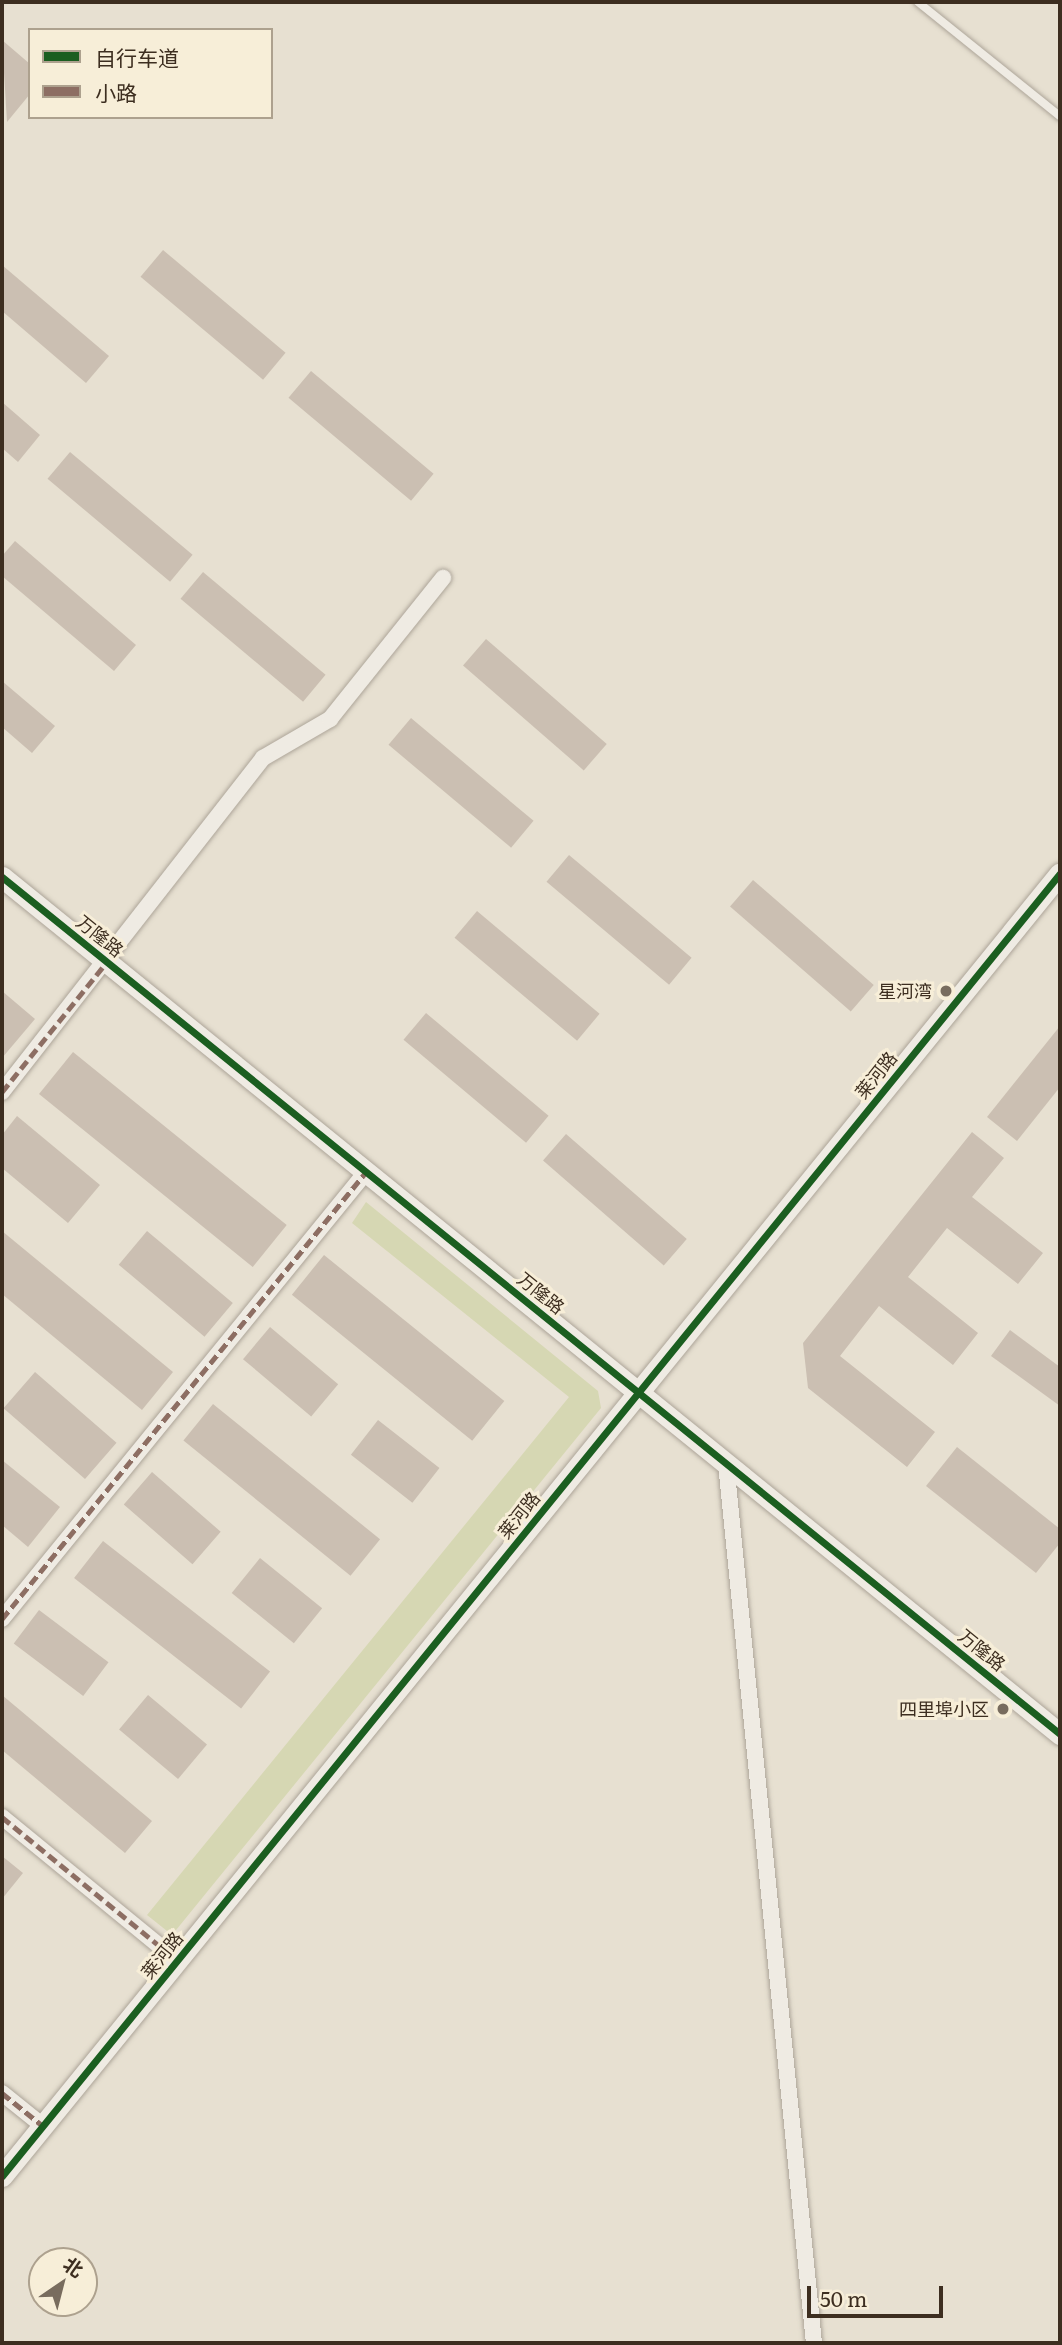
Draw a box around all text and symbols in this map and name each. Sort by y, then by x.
legend [28,28,273,119]
text: 自行车道 [95,41,179,72]
text: 小路 [95,76,137,107]
street label: 万隆路 [72,911,128,961]
place label: 星河湾 [878,980,932,1002]
marker: 星河湾 [938,983,954,999]
street label: 莱河路 [851,1047,901,1103]
street label: 万隆路 [513,1268,569,1318]
street label: 莱河路 [494,1487,544,1543]
street label: 万隆路 [954,1625,1010,1675]
place label: 四里埠小区 [899,1698,989,1720]
marker: 四里埠小区 [995,1701,1011,1717]
street label: 莱河路 [137,1927,187,1983]
north arrow [28,2247,98,2317]
text: 北 [58,2250,90,2283]
scale bar [810,2272,946,2316]
text: 50 m [820,2282,867,2313]

